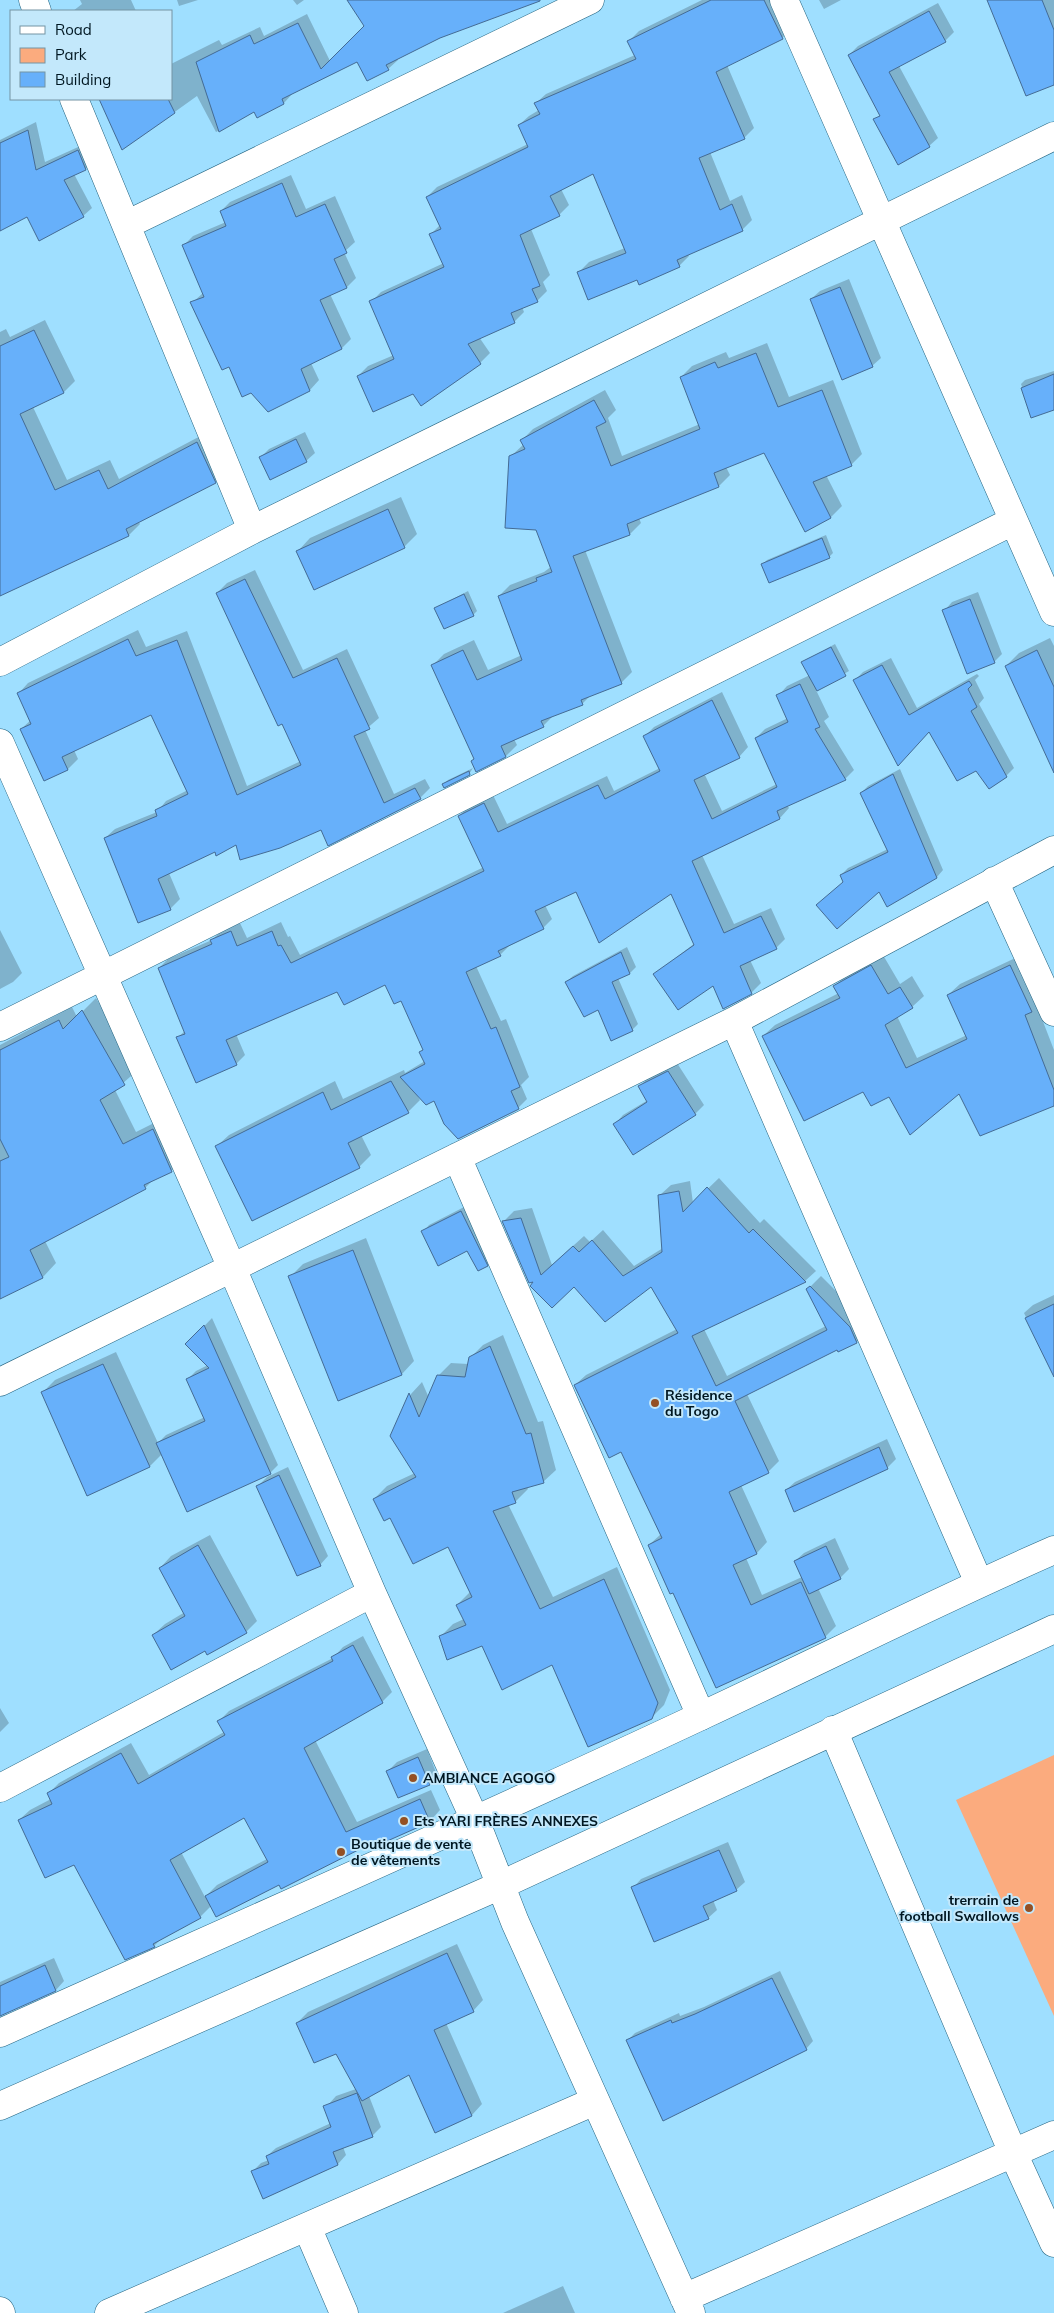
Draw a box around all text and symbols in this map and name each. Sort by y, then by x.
legend [10,10,172,100]
text: Road [55,20,92,39]
text: Park [55,45,87,64]
text: Building [55,70,111,89]
place label: Résidence du Togo [665,1386,733,1420]
marker: Résidence du Togo [649,1397,661,1409]
place label: AMBIANCE AGOGO [423,1769,555,1787]
marker: AMBIANCE AGOGO [407,1772,419,1784]
place label: Ets YARI FRÈRES ANNEXES [414,1812,598,1830]
marker: Ets YARI FRÈRES ANNEXES [398,1815,410,1827]
place label: Boutique de vente de vêtements [351,1835,472,1869]
marker: Boutique de vente de vêtements [335,1846,347,1858]
place label: trerrain de football Swallows [899,1891,1019,1925]
marker: trerrain de football Swallows [1023,1902,1035,1914]

